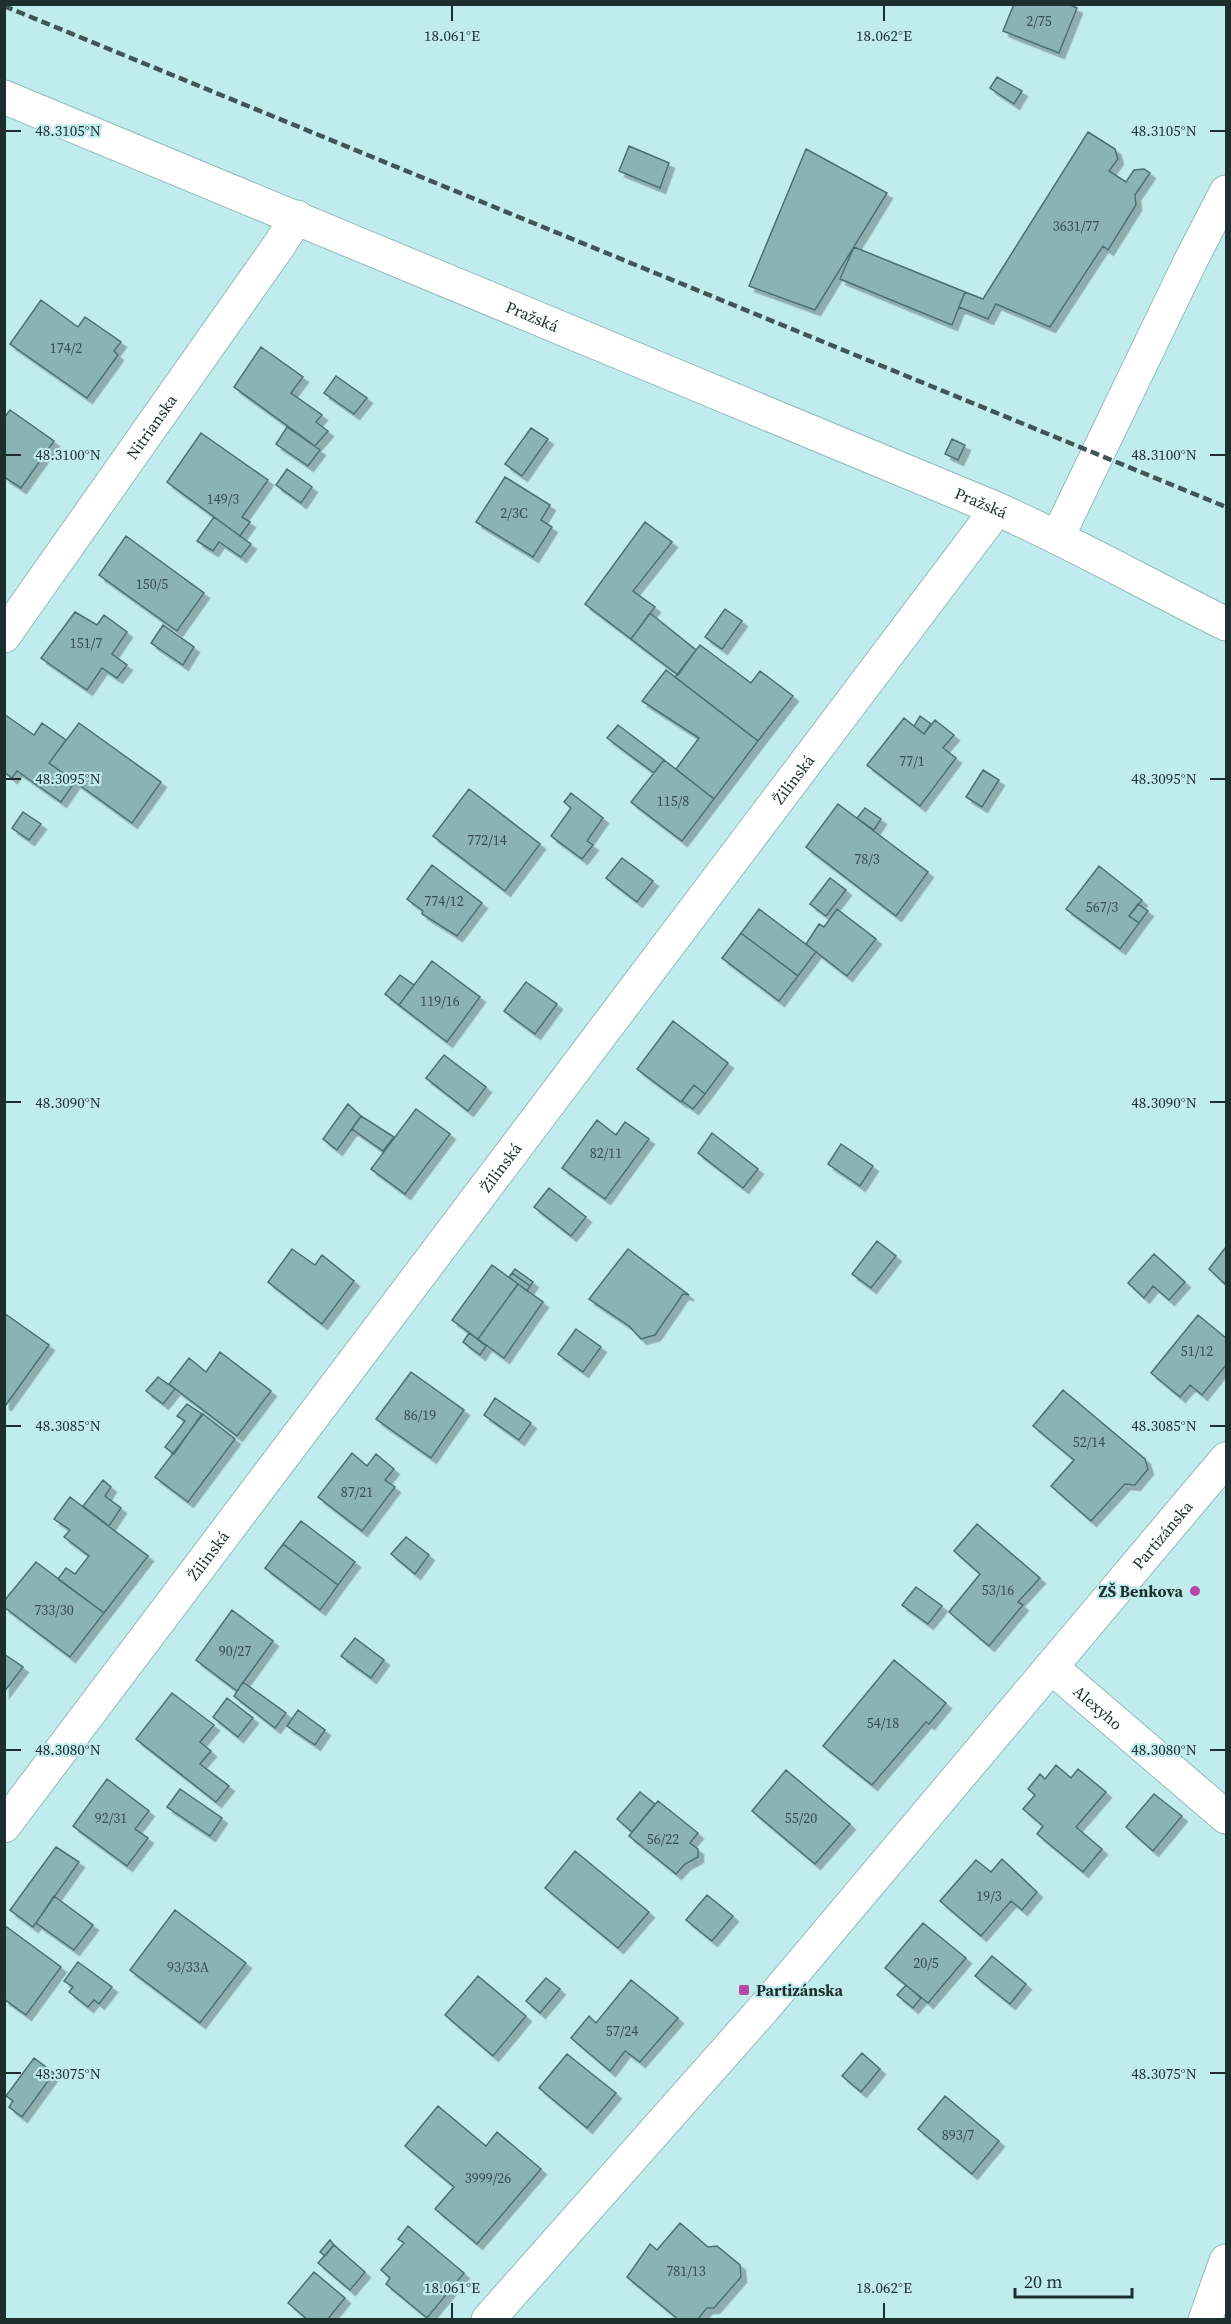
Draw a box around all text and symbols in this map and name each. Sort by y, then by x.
house number: 2/75 [1026,11,1052,31]
text: 18.061°E [424,25,480,46]
text: 18.062°E [856,25,912,46]
text: 48.3105°N [35,120,101,141]
text: 48.3105°N [1131,120,1197,141]
house number: 3631/77 [1053,216,1099,236]
street label: Pražská [503,296,563,337]
house number: 174/2 [50,338,82,358]
street label: Nitrianska [121,389,182,464]
text: 48.3100°N [35,444,101,465]
text: 48.3100°N [1131,444,1197,465]
street label: Pražská [952,482,1012,524]
house number: 149/3 [207,489,239,509]
house number: 2/3C [500,503,528,523]
house number: 150/5 [136,574,168,594]
house number: 151/7 [70,633,102,653]
street label: Žilinská [767,749,820,808]
house number: 77/1 [899,751,925,771]
text: 48.3095°N [35,768,101,789]
text: 48.3095°N [1131,768,1197,789]
house number: 115/8 [657,791,689,811]
house number: 772/14 [467,830,507,850]
house number: 78/3 [854,849,880,869]
house number: 774/12 [424,891,464,911]
house number: 567/3 [1086,897,1118,917]
house number: 119/16 [420,991,460,1011]
text: 48.3090°N [35,1092,101,1113]
text: 48.3090°N [1131,1092,1197,1113]
street label: Žilinská [475,1137,527,1196]
house number: 82/11 [590,1143,622,1163]
house number: 51/12 [1181,1341,1213,1361]
house number: 86/19 [404,1405,436,1425]
text: 48.3085°N [35,1415,101,1436]
text: 48.3085°N [1131,1415,1197,1436]
house number: 52/14 [1073,1432,1105,1452]
house number: 87/21 [341,1482,373,1502]
street label: Partizánska [1127,1495,1198,1574]
street label: Žilinská [182,1525,234,1585]
house number: 53/16 [982,1580,1014,1600]
place label: ZŠ Benkova [1099,1580,1183,1602]
marker: ZŠ Benkova [1188,1584,1202,1598]
house number: 733/30 [34,1600,74,1620]
house number: 90/27 [219,1641,251,1661]
street label: Alexyho [1069,1680,1128,1735]
house number: 54/18 [867,1713,899,1733]
text: 48.3080°N [35,1739,101,1760]
text: 48.3080°N [1131,1739,1197,1760]
house number: 92/31 [95,1808,127,1828]
house number: 55/20 [785,1808,817,1828]
house number: 56/22 [647,1829,679,1849]
house number: 19/3 [976,1886,1002,1906]
house number: 20/5 [913,1953,939,1973]
house number: 93/33A [167,1957,210,1977]
place label: Partizánska [756,1979,844,2001]
marker: Partizánska [737,1983,751,1997]
house number: 57/24 [606,2021,638,2041]
text: 48.3075°N [35,2063,101,2084]
text: 48.3075°N [1131,2063,1197,2084]
house number: 893/7 [942,2125,974,2145]
house number: 3999/26 [465,2168,511,2188]
house number: 781/13 [666,2261,706,2281]
scale bar [1015,2261,1132,2299]
text: 20 m [1024,2269,1062,2294]
text: 18.061°E [424,2277,480,2298]
text: 18.062°E [856,2277,912,2298]

